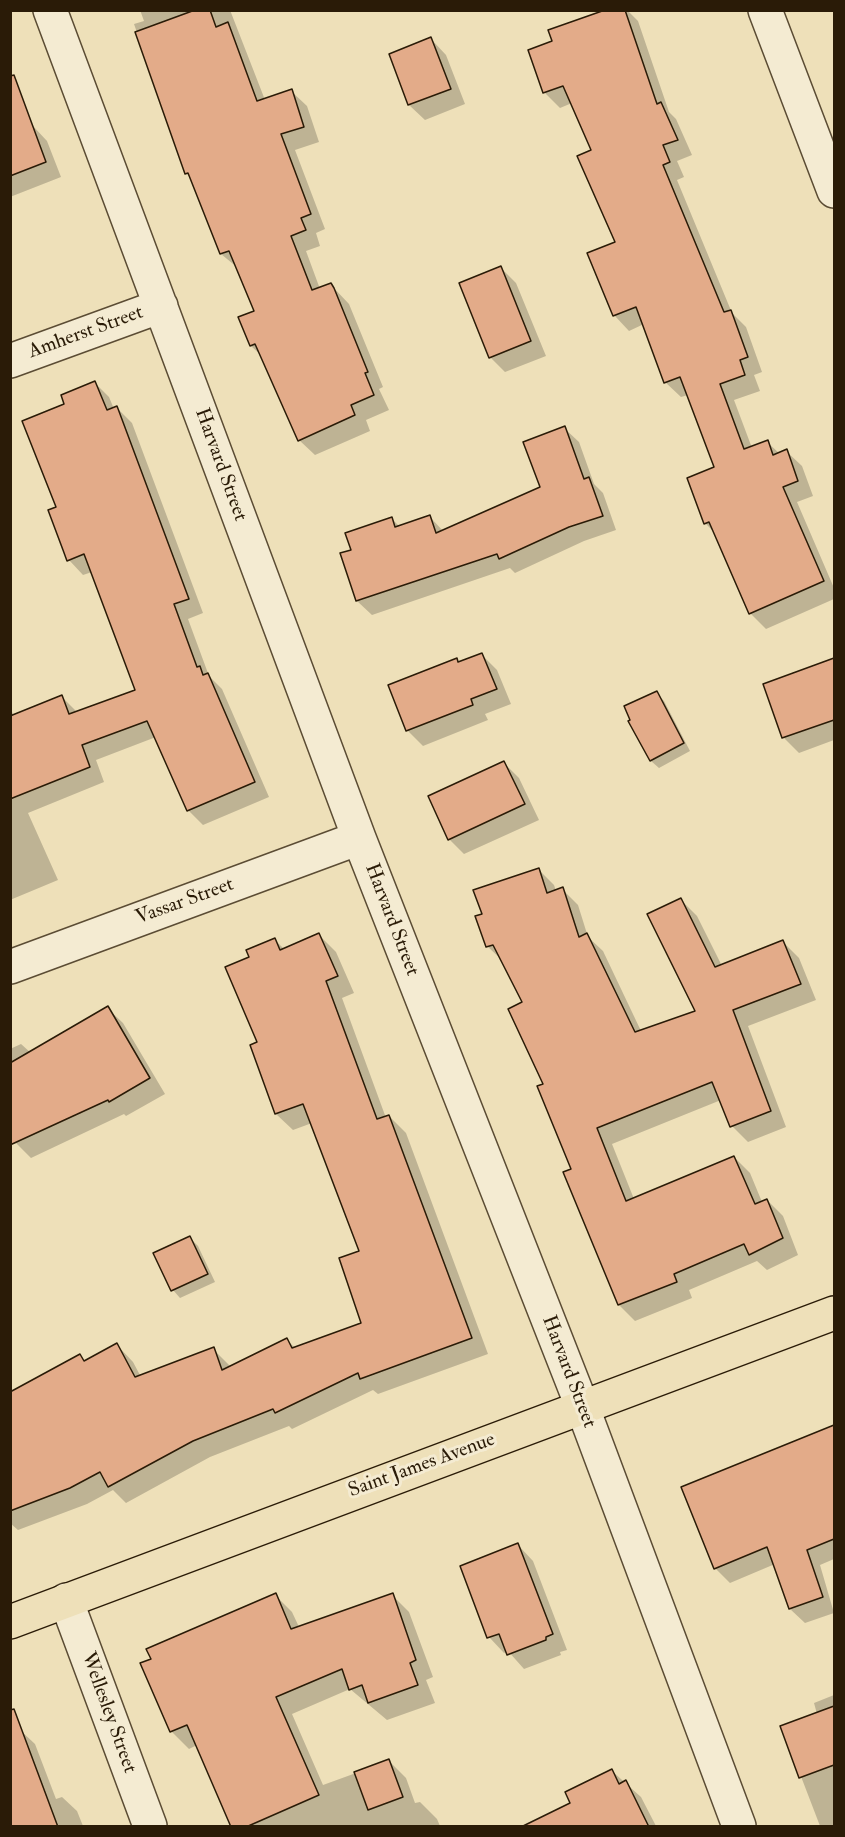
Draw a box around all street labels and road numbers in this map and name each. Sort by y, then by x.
street label: Amherst Street [25,301,147,365]
street label: Harvard Street [188,405,252,525]
street label: Harvard Street [359,860,423,980]
street label: Vassar Street [133,873,237,931]
street label: Harvard Street [536,1312,600,1432]
street label: Saint James Avenue [345,1428,499,1504]
street label: Wellesley Street [75,1649,141,1777]

